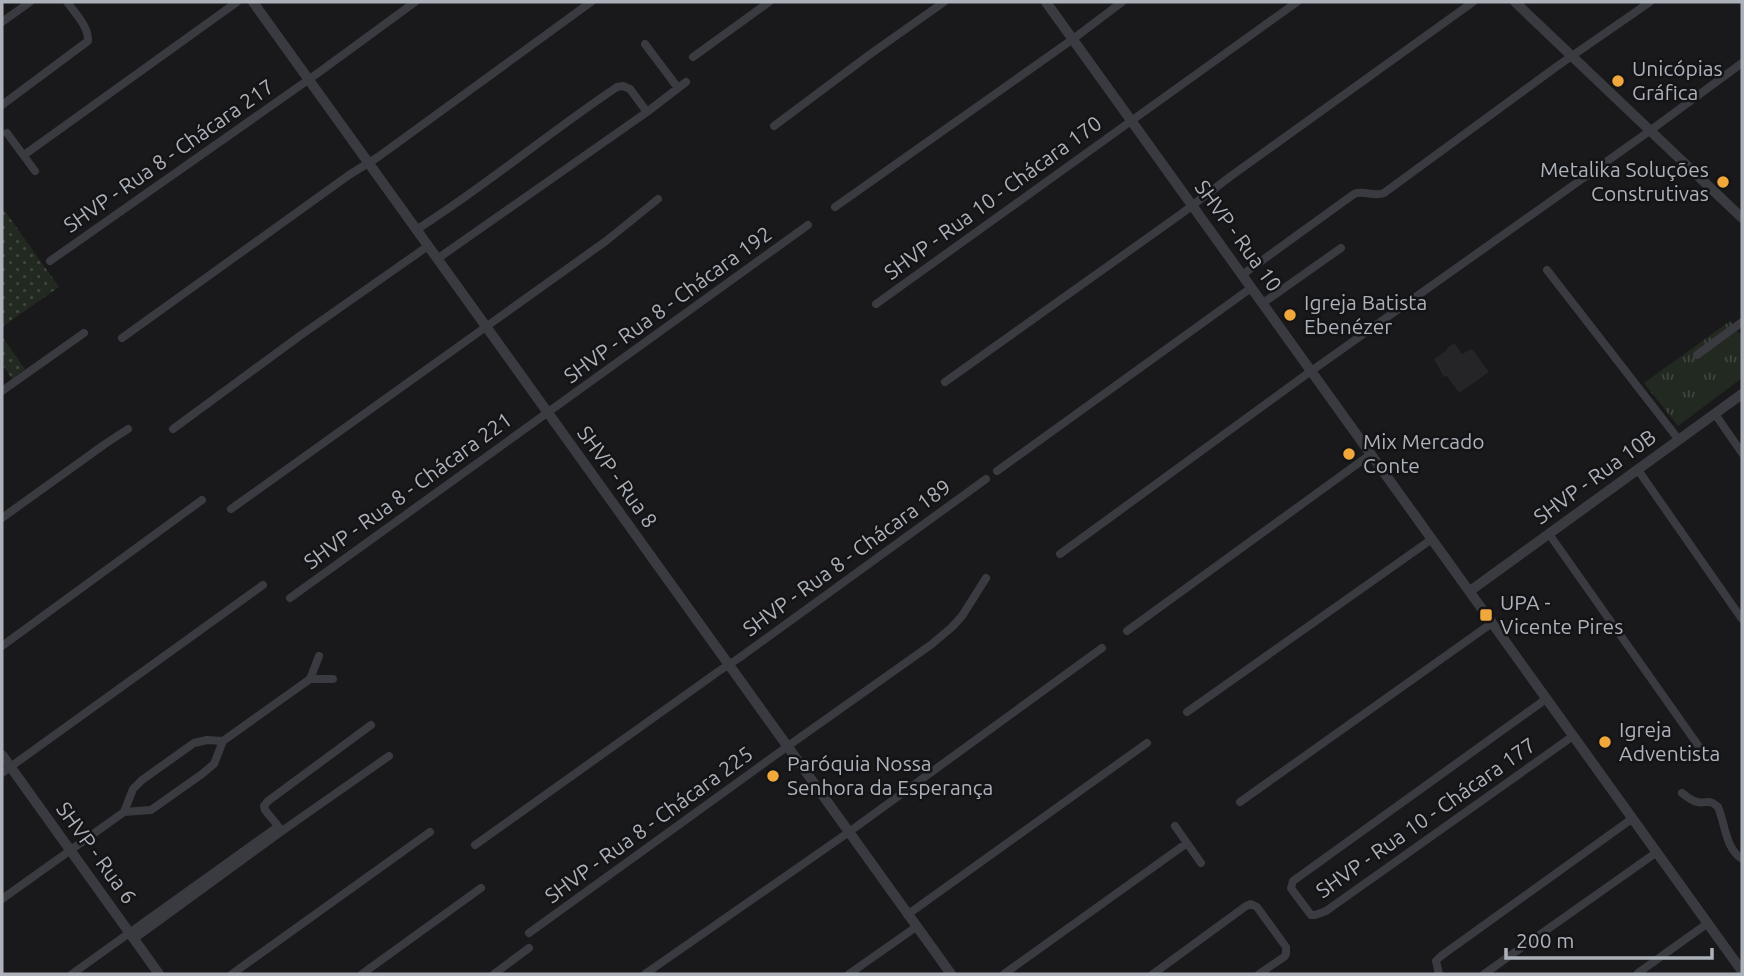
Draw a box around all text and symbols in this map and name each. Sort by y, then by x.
place label: Unicópias Gráfica [1632,56,1723,104]
street label: SHVP - Rua 8 - Chácara 217 [59,73,278,237]
marker: Unicópias Gráfica [1610,73,1626,89]
street label: SHVP - Rua 10 - Chácara 170 [879,110,1106,284]
place label: Metalika Soluções Construtivas [1540,157,1709,205]
marker: Metalika Soluções Construtivas [1715,174,1731,190]
street label: SHVP - Rua 10 [1190,175,1287,296]
street label: SHVP - Rua 8 - Chácara 192 [559,221,776,388]
place label: Igreja Batista Ebenézer [1304,290,1427,338]
marker: Igreja Batista Ebenézer [1282,307,1298,323]
street label: SHVP - Rua 8 - Chácara 221 [299,407,516,574]
street label: SHVP - Rua 8 [573,421,663,532]
street label: SHVP - Rua 10B [1529,424,1660,528]
place label: Mix Mercado Conte [1363,429,1485,477]
marker: Mix Mercado Conte [1341,446,1357,462]
street label: SHVP - Rua 8 - Chácara 189 [738,474,955,641]
place label: UPA - Vicente Pires [1500,590,1623,638]
marker: UPA - Vicente Pires [1478,607,1494,623]
place label: Igreja Adventista [1619,717,1720,765]
street label: SHVP - Rua 10 - Chácara 177 [1311,732,1540,902]
marker: Igreja Adventista [1597,734,1613,750]
street label: SHVP - Rua 8 - Chácara 225 [540,741,757,908]
place label: Paróquia Nossa Senhora da Esperança [787,751,993,799]
marker: Paróquia Nossa Senhora da Esperança [765,768,781,784]
street label: SHVP - Rua 6 [52,797,142,908]
scale bar [1506,916,1712,960]
text: 200 m [1516,928,1574,952]

